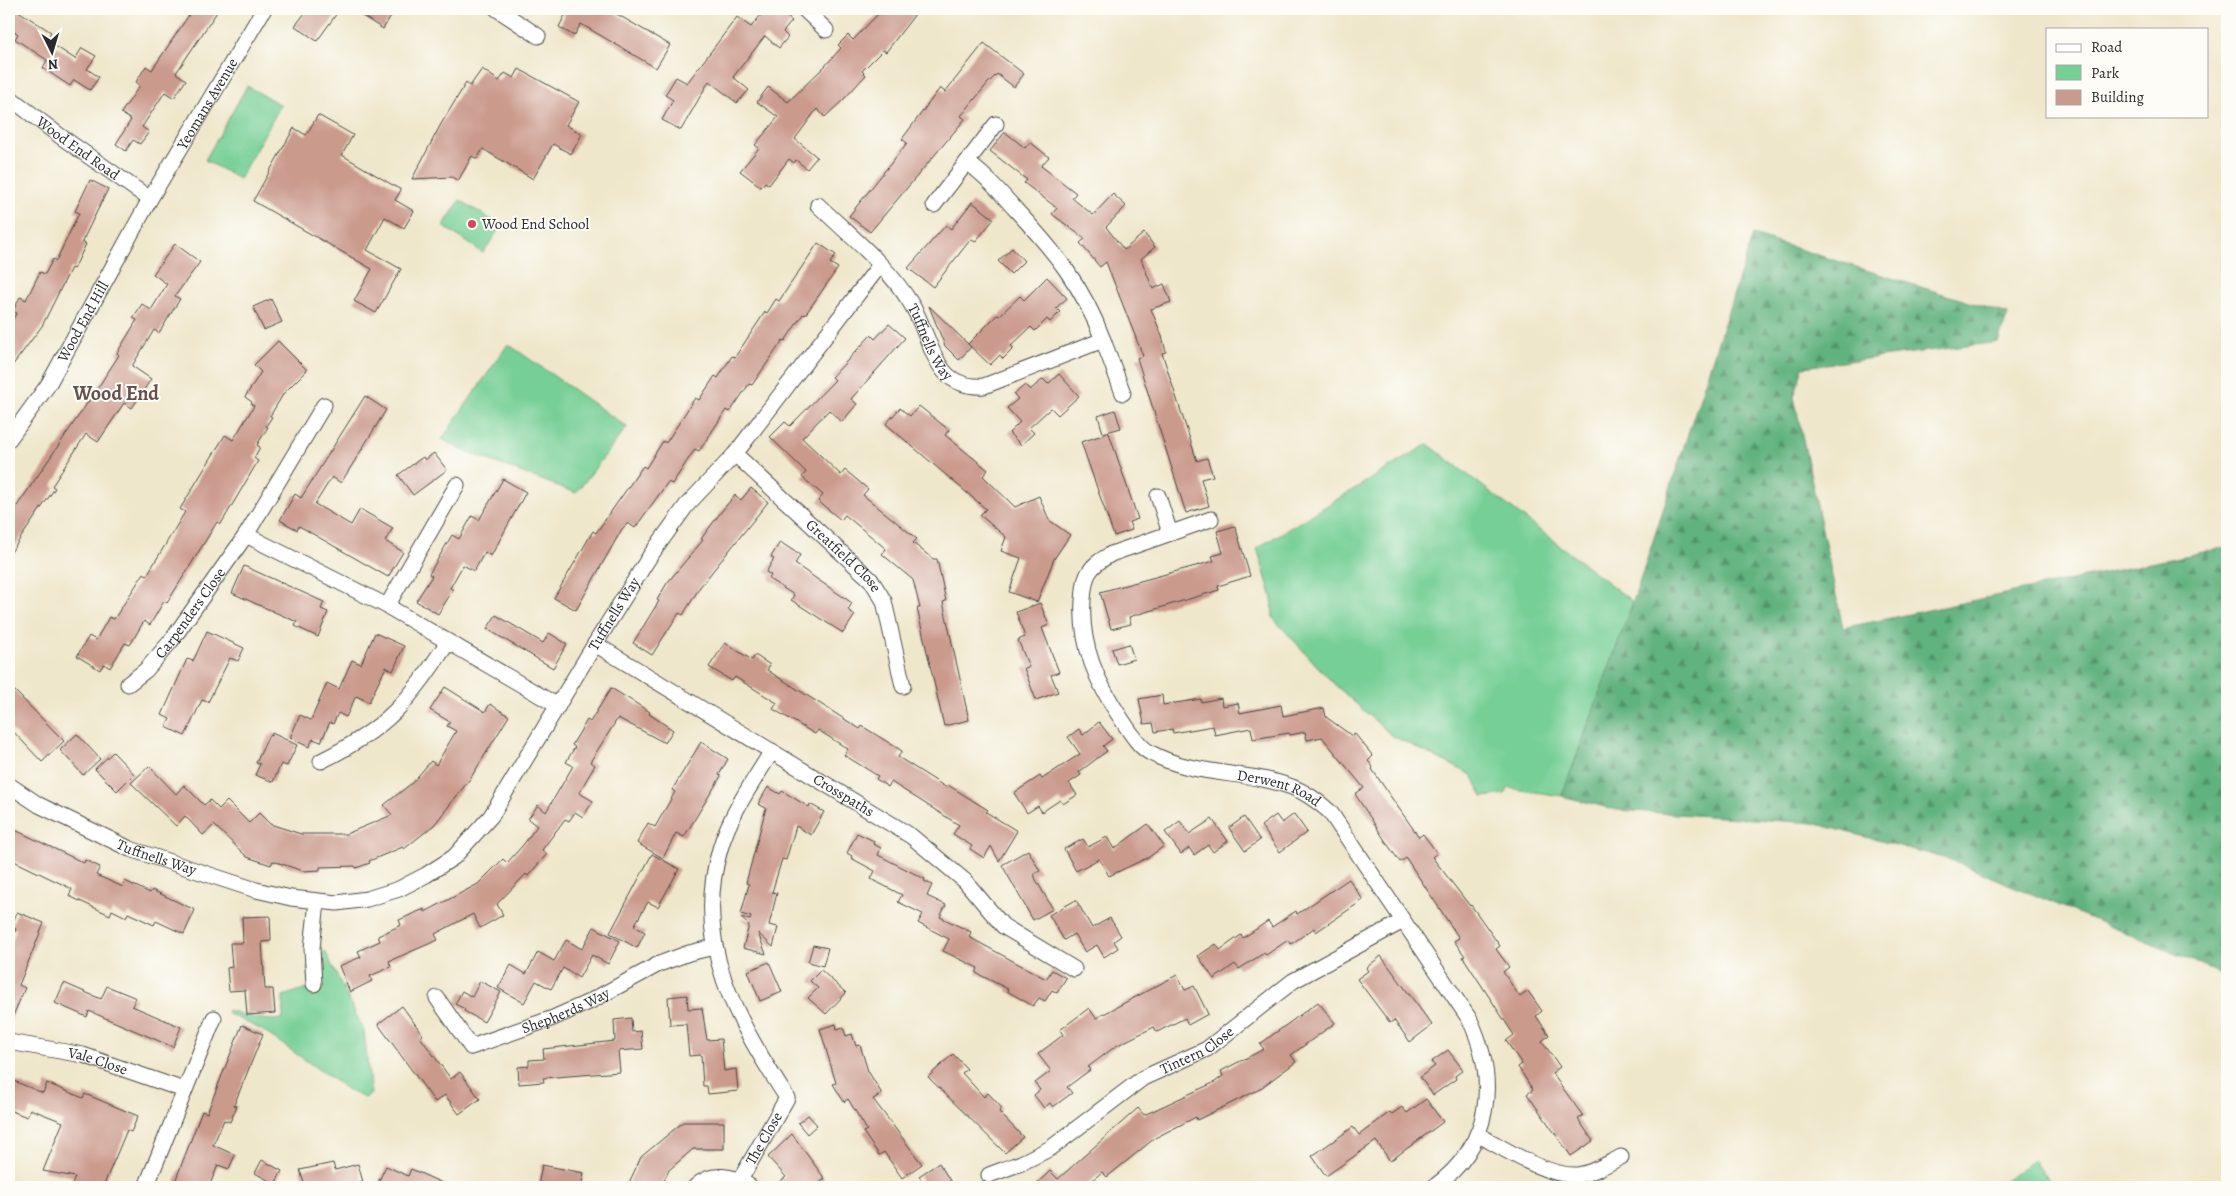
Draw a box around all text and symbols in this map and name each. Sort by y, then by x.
north arrow [28,28,78,78]
legend [2046,28,2208,118]
text: Road [2091,37,2123,57]
street label: Yeomans Avenue [172,54,242,154]
text: N [47,55,59,74]
text: Park [2091,63,2120,83]
text: Building [2091,87,2144,107]
street label: Wood End Road [32,111,124,185]
place label: Wood End School [481,214,589,234]
marker: Wood End School [466,218,478,230]
street label: Wood End Hill [52,277,113,366]
street label: Tuffnells Way [903,300,957,385]
district label: Wood End [72,380,159,407]
street label: Greatfield Close [802,515,886,596]
street label: Carpenders Close [150,563,230,663]
street label: Tuffnells Way [583,573,644,654]
street label: Derwent Road [1236,765,1326,812]
street label: Crosspaths [809,769,878,821]
street label: Tuffnells Way [113,834,199,880]
street label: Shepherds Way [519,983,613,1038]
street label: Tintern Close [1157,1021,1238,1079]
street label: Vale Close [66,1042,131,1080]
street label: The Close [741,1108,787,1168]

